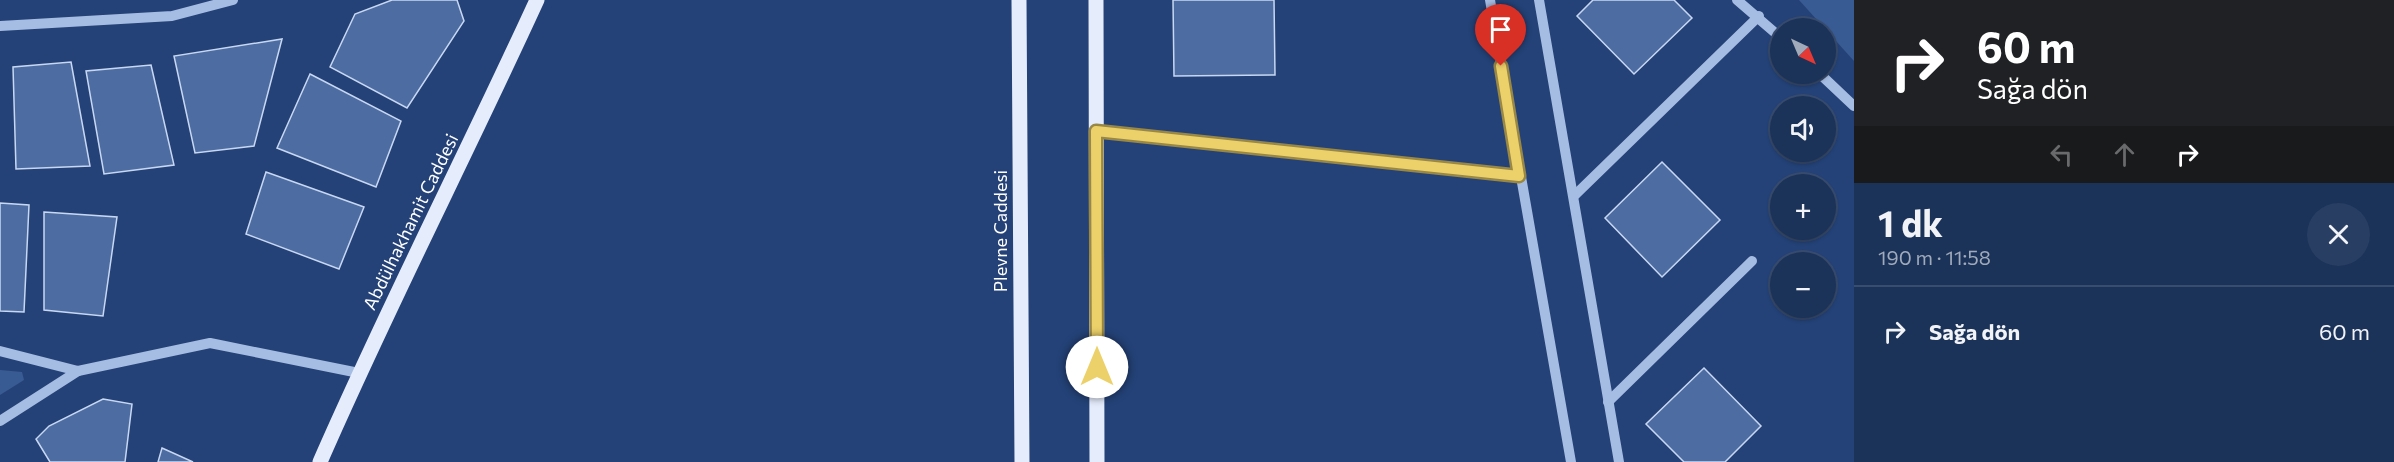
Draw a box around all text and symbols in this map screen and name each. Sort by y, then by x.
pin [1475,4,1526,66]
icon: arrive [1484,13,1517,46]
north arrow [1770,18,1836,84]
map controls [1770,18,1836,318]
text: 60 m [1977,20,2076,72]
icon: right [1878,24,1956,102]
text: Sağa dön [1977,72,2088,105]
button: sound [1770,96,1836,162]
street label: Abdülhakhamit Caddesi [358,130,462,313]
icon: left [2045,138,2078,171]
icon: ahead [2108,138,2141,171]
icon: right [2171,138,2204,171]
street label: Plevne Caddesi [989,170,1011,292]
button: + [1770,174,1836,240]
text: 1 dk [1878,200,1943,244]
button: close [2307,203,2370,266]
text: 190 m · 11:58 [1878,245,1991,269]
button: − [1770,252,1836,318]
icon: right [1878,315,1911,348]
text: Sağa dön [1929,318,2020,345]
text: 60 m [2319,318,2370,345]
position arrow [1065,335,1129,399]

